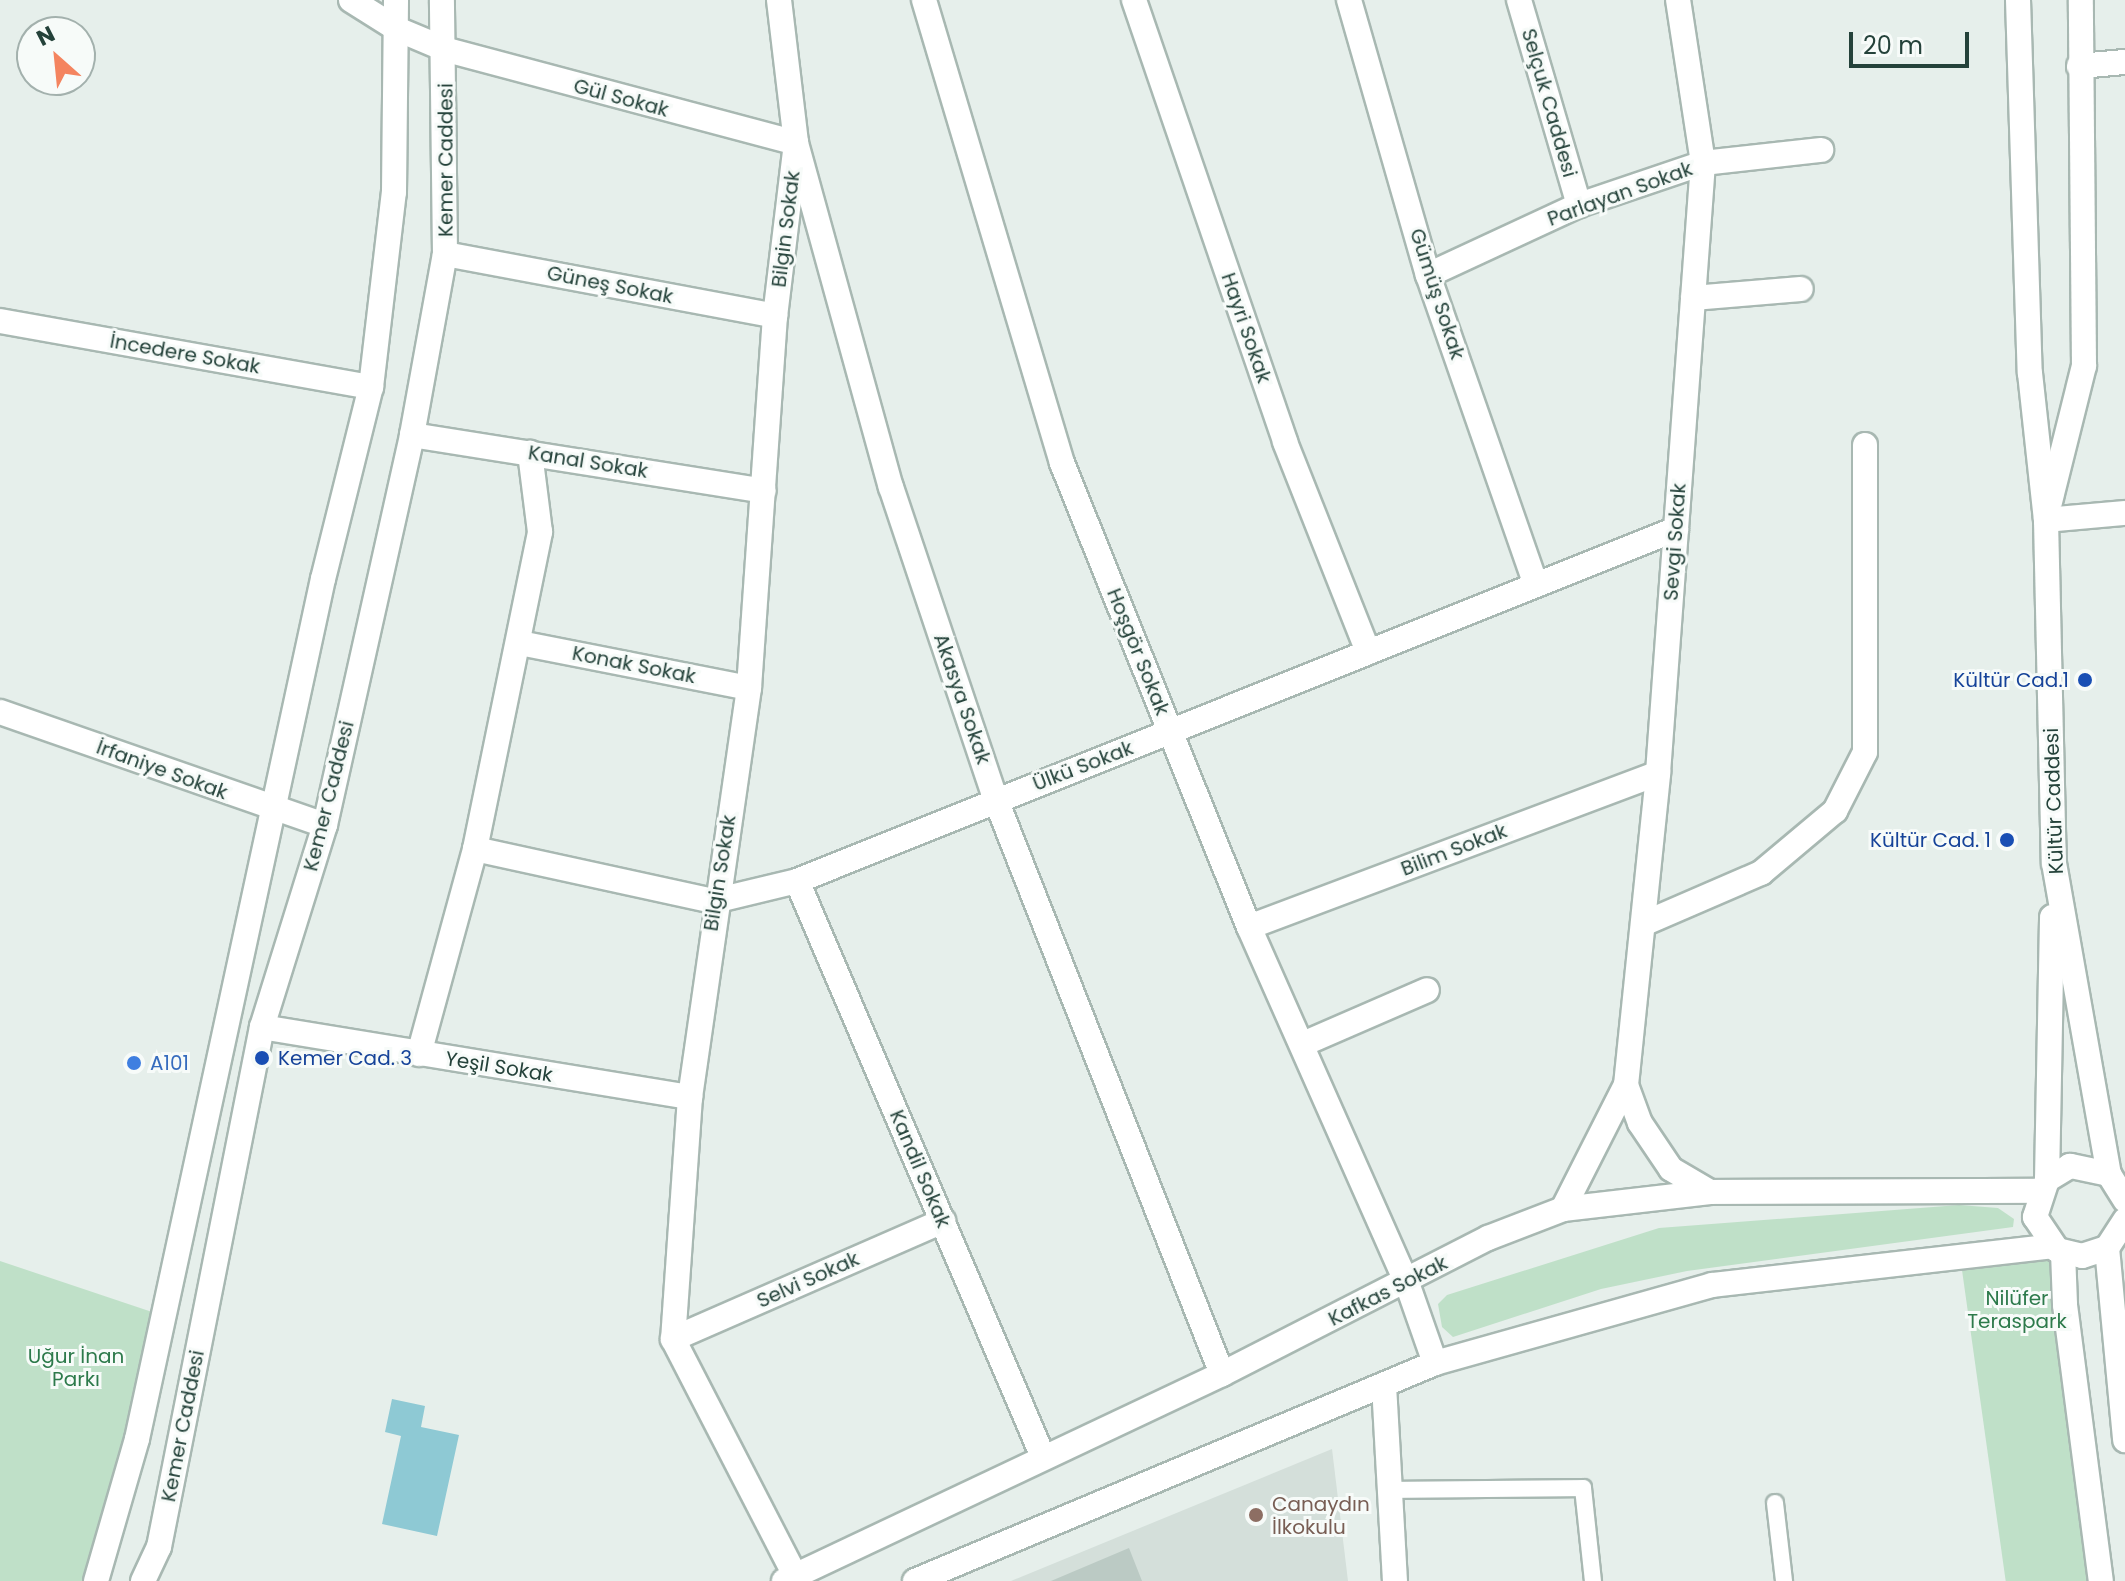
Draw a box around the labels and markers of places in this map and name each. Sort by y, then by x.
place label: Kültür Cad.1 [1953,668,2069,692]
marker: Kültür Cad.1 [2076,671,2094,689]
place label: Kültür Cad. 1 [1870,828,1991,852]
marker: Kültür Cad. 1 [1998,831,2016,849]
place label: Kemer Cad. 3 [278,1046,412,1070]
marker: Kemer Cad. 3 [253,1049,271,1067]
place label: A101 [150,1051,189,1075]
marker: A101 [125,1054,143,1072]
place label: Canaydın İlkokulu [1272,1492,1370,1539]
marker: Canaydın İlkokulu [1247,1506,1265,1524]

